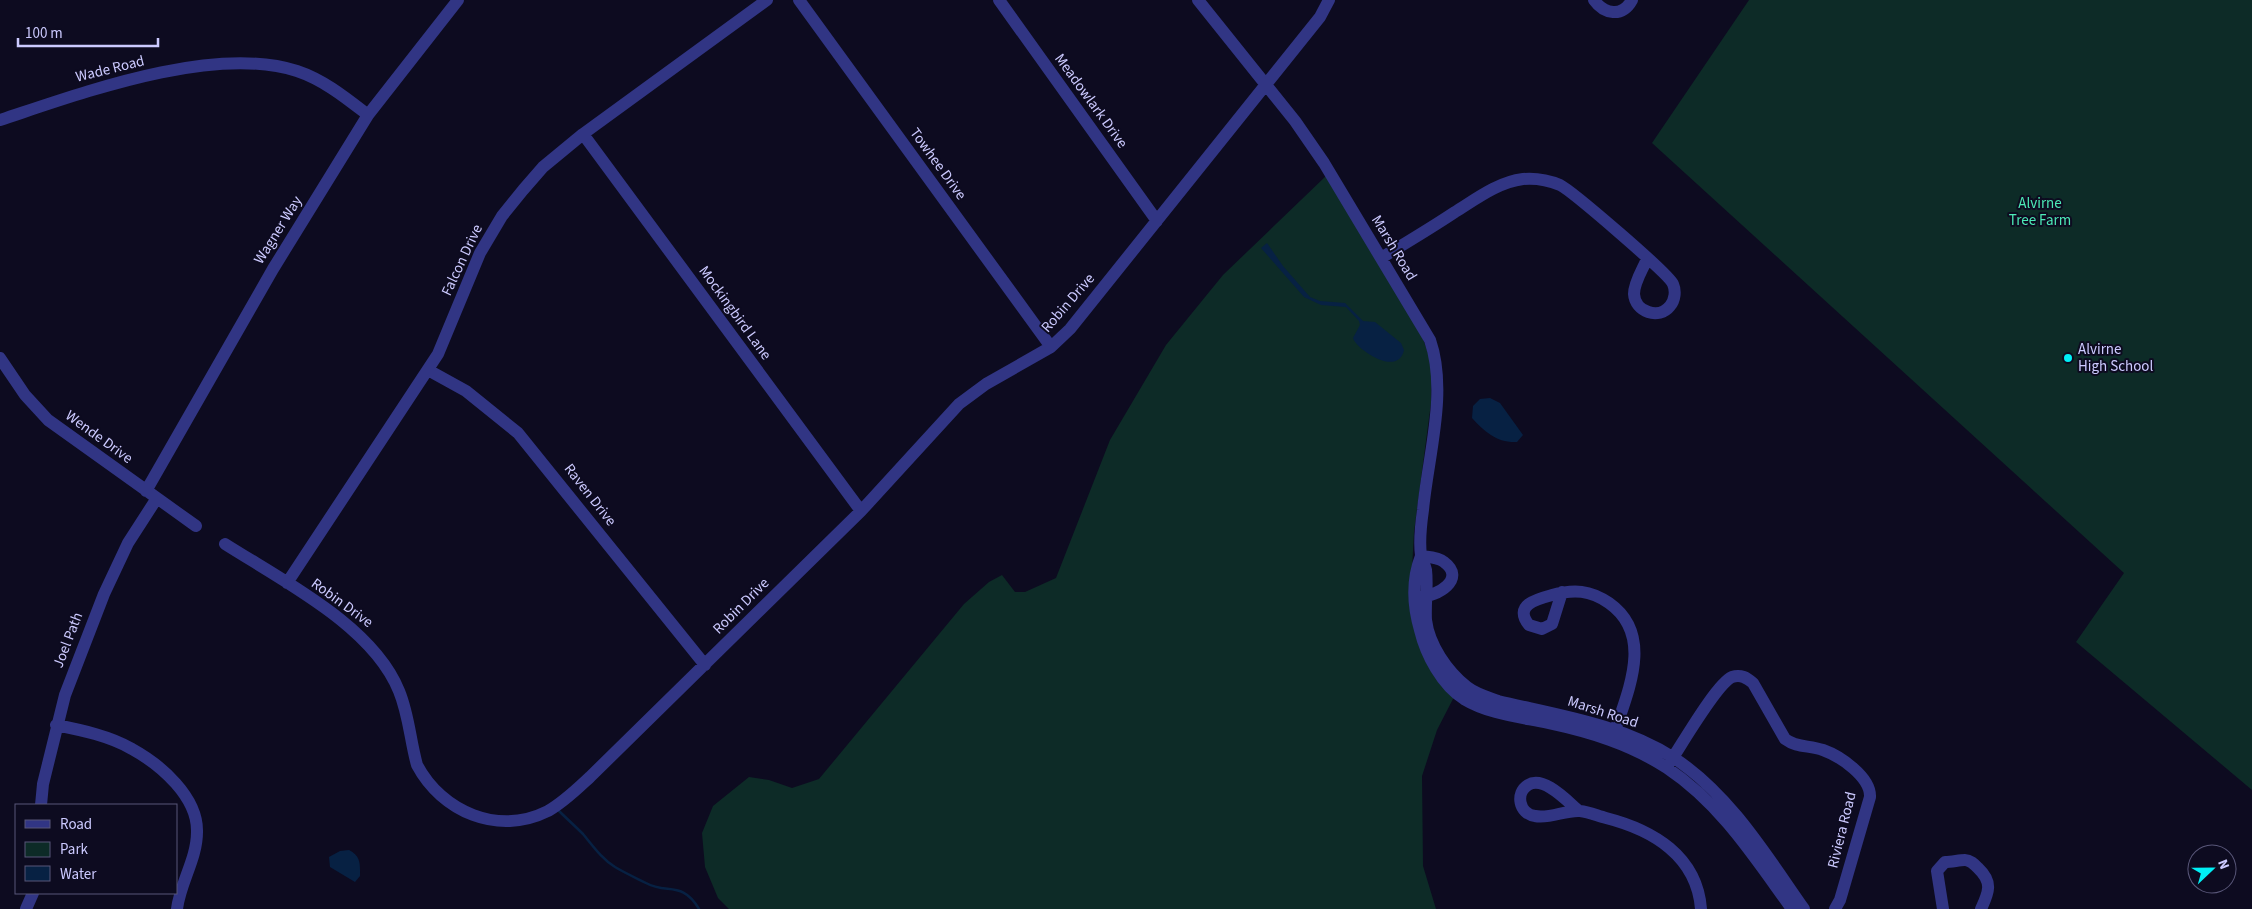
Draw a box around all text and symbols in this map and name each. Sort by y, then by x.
scale bar [18,15,158,47]
text: 100 m [25,23,63,44]
street label: Meadowlark Drive [1049,49,1133,153]
street label: Wade Road [73,50,147,88]
street label: Towhee Drive [905,124,971,204]
street label: Wagner Way [249,192,307,268]
park label: Alvirne Tree Farm [2009,193,2071,231]
street label: Marsh Road [1366,211,1422,285]
street label: Falcon Drive [436,221,488,299]
street label: Mockingbird Lane [694,262,776,364]
street label: Robin Drive [1036,269,1100,337]
place label: Alvirne High School [2078,339,2153,377]
marker: Alvirne High School [2062,352,2074,364]
street label: Wende Drive [61,405,137,469]
street label: Raven Drive [559,459,621,531]
street label: Robin Drive [307,573,377,633]
street label: Robin Drive [708,573,774,639]
street label: Joel Path [48,609,88,671]
street label: Marsh Road [1565,691,1641,733]
street label: Riviera Road [1822,790,1862,870]
legend [15,804,178,894]
text: Road [60,814,92,835]
text: Park [60,839,89,860]
north arrow [2187,844,2237,894]
text: N [2212,856,2234,873]
text: Water [60,864,97,885]

